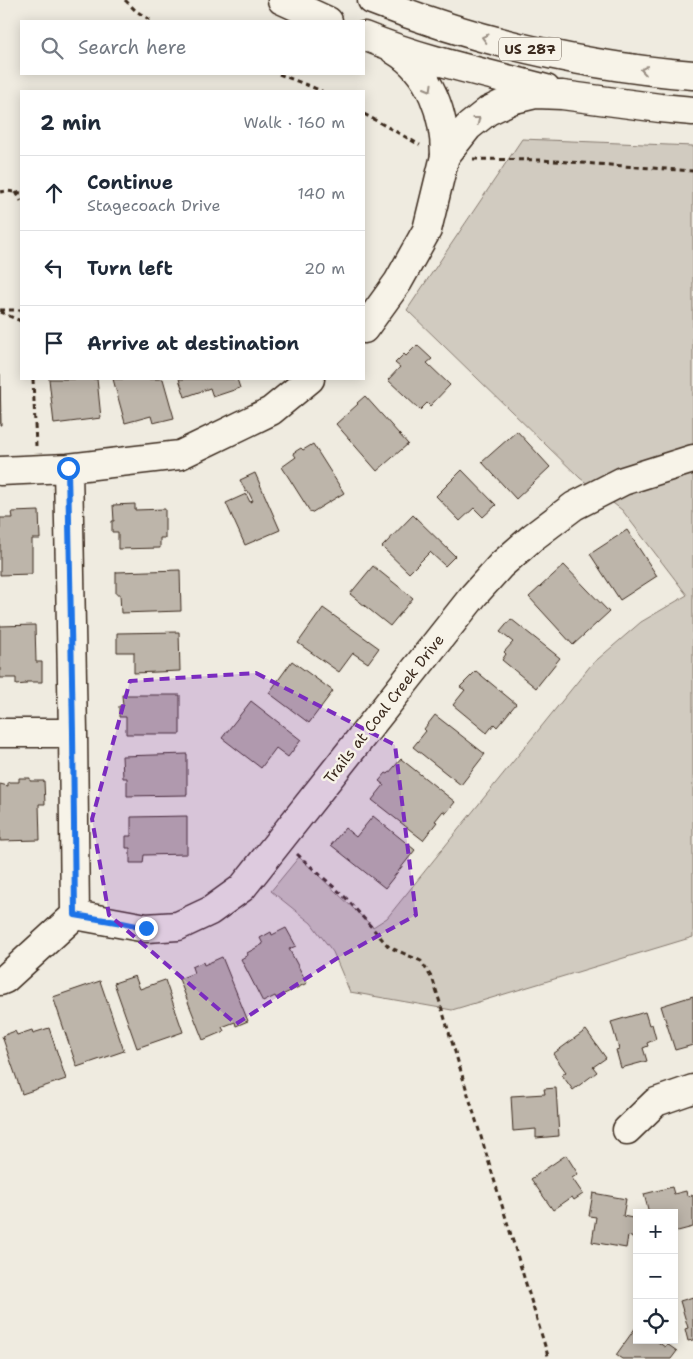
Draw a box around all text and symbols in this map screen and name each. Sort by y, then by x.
search box [20,20,365,75]
one-way arrow [481,33,490,44]
icon: search [38,34,66,62]
text: Search here [78,35,187,60]
road number: US 287 [499,38,561,61]
one-way arrow [640,66,649,76]
one-way arrow [423,82,433,91]
text: 2 min [40,109,101,137]
text: Walk · 160 m [244,112,345,133]
one-way arrow [471,117,480,125]
text: Continue [87,170,173,195]
icon: ahead [40,179,68,207]
text: 140 m [298,183,345,204]
text: Stagecoach Drive [87,195,221,216]
icon: left [40,254,68,282]
text: Turn left [87,256,173,281]
text: 20 m [304,258,345,279]
icon: arrive [40,329,68,357]
text: Arrive at destination [87,331,299,356]
route start [57,457,80,480]
street label: Trails at Coal Creek Drive [319,630,449,788]
route end [135,917,158,940]
map controls [633,1209,678,1344]
button: + [633,1209,678,1254]
button: − [633,1254,678,1299]
button: locate [633,1299,678,1344]

